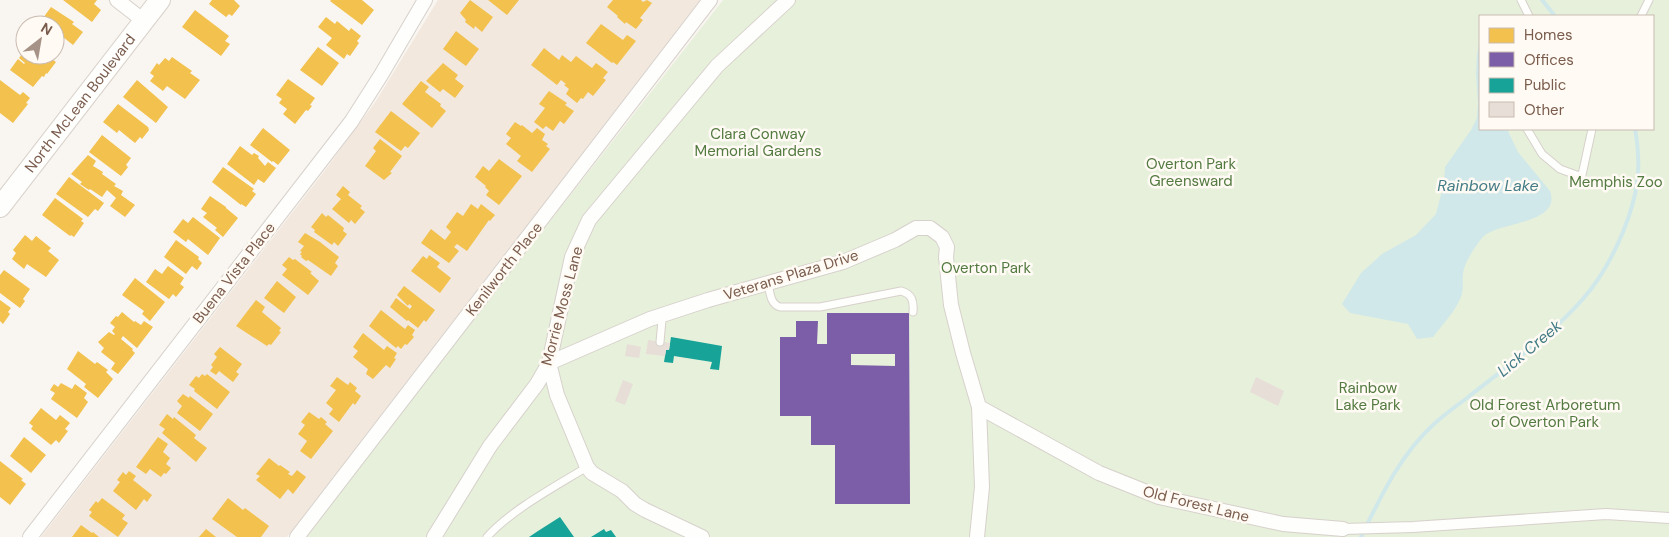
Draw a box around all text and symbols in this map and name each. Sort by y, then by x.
north arrow [15,15,65,65]
legend [1479,15,1654,130]
text: N [38,19,56,39]
text: Homes [1524,25,1573,45]
street label: North McLean Boulevard [20,30,140,177]
text: Offices [1524,50,1574,70]
text: Public [1524,75,1566,95]
text: Other [1524,100,1565,120]
park label: Clara Conway Memorial Gardens [695,124,821,161]
park label: Overton Park Greensward [1146,154,1236,191]
park label: Memphis Zoo [1569,172,1663,192]
water label: Rainbow Lake [1437,175,1539,196]
street label: Buena Vista Place [188,218,280,328]
street label: Kenilworth Place [461,218,547,320]
street label: Morrie Moss Lane [536,244,588,368]
street label: Veterans Plaza Drive [721,245,861,305]
park label: Overton Park [941,258,1031,278]
water label: Lick Creek [1493,315,1566,381]
park label: Rainbow Lake Park [1335,378,1401,415]
park label: Old Forest Arboretum of Overton Park [1470,395,1620,432]
street label: Old Forest Lane [1141,481,1251,527]

